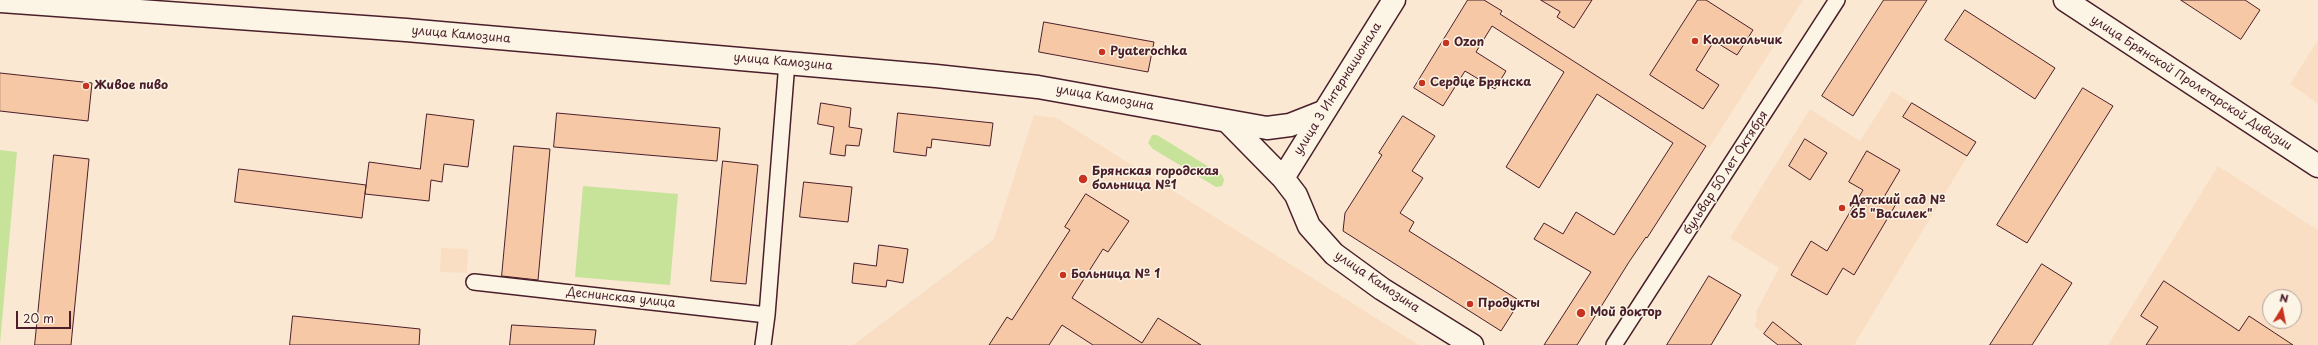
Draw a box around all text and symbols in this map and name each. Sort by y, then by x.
street label: улица Брянской Пролетарской Дивизии [2088,12,2294,154]
street label: улица 3 Интернационала [1291,20,1385,158]
street label: улица Камозина [411,24,511,46]
place label: Колокольчик [1703,34,1782,48]
place label: Ozon [1454,36,1484,50]
marker: Колокольчик [1690,36,1700,46]
marker: Ozon [1441,38,1451,48]
place label: Pyaterochka [1110,45,1187,59]
marker: Pyaterochka [1097,47,1107,57]
street label: улица Камозина [733,51,833,73]
place label: Сердце Брянска [1430,76,1531,90]
marker: Сердце Брянска [1417,78,1427,88]
place label: Живое пиво [94,79,168,93]
marker: Живое пиво [81,81,91,91]
street label: улица Камозина [1055,82,1155,114]
street label: бульвар 50 лет Октября [1681,108,1771,238]
place label: Брянская городская больница №1 [1092,165,1219,193]
marker: Брянская городская больница №1 [1077,173,1089,185]
place label: Детский сад № 65 "Василек" [1850,194,1946,222]
marker: Детский сад № 65 "Василек" [1837,203,1847,213]
street label: улица Камозина [1332,248,1422,316]
place label: Больница № 1 [1071,268,1160,282]
marker: Больница № 1 [1058,270,1068,280]
street label: Деснинская улица [566,285,676,311]
north arrow [2262,289,2302,329]
text: N [2278,289,2290,307]
place label: Продукты [1478,297,1540,311]
marker: Продукты [1465,299,1475,309]
scale bar [18,303,73,329]
place label: Мой доктор [1590,306,1662,320]
marker: Мой доктор [1575,307,1587,319]
text: 20 m [23,309,54,327]

